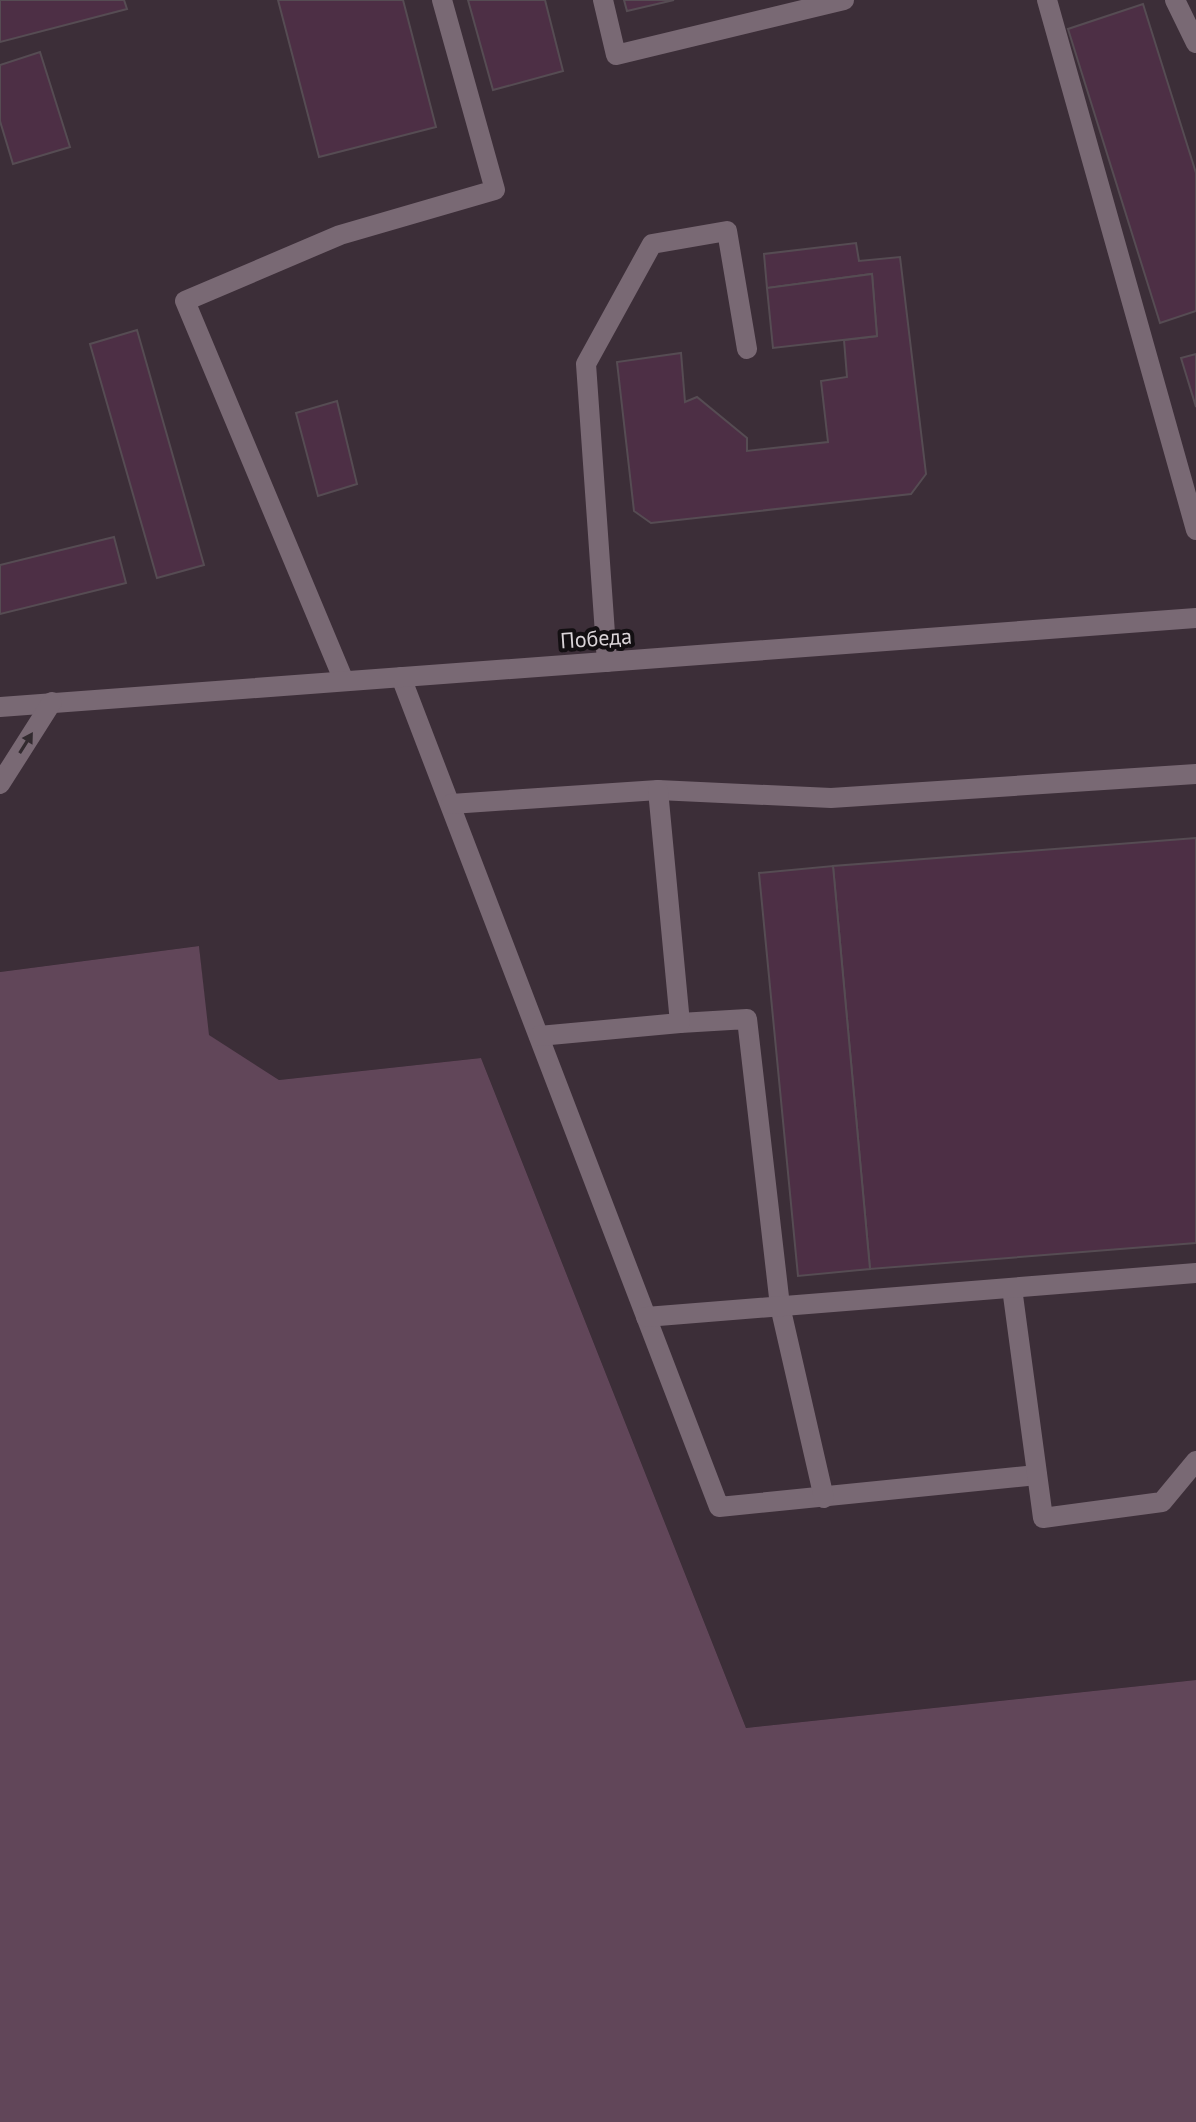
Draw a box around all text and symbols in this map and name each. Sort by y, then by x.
street label: Победа [559,622,633,654]
one-way arrow [19,732,33,754]

